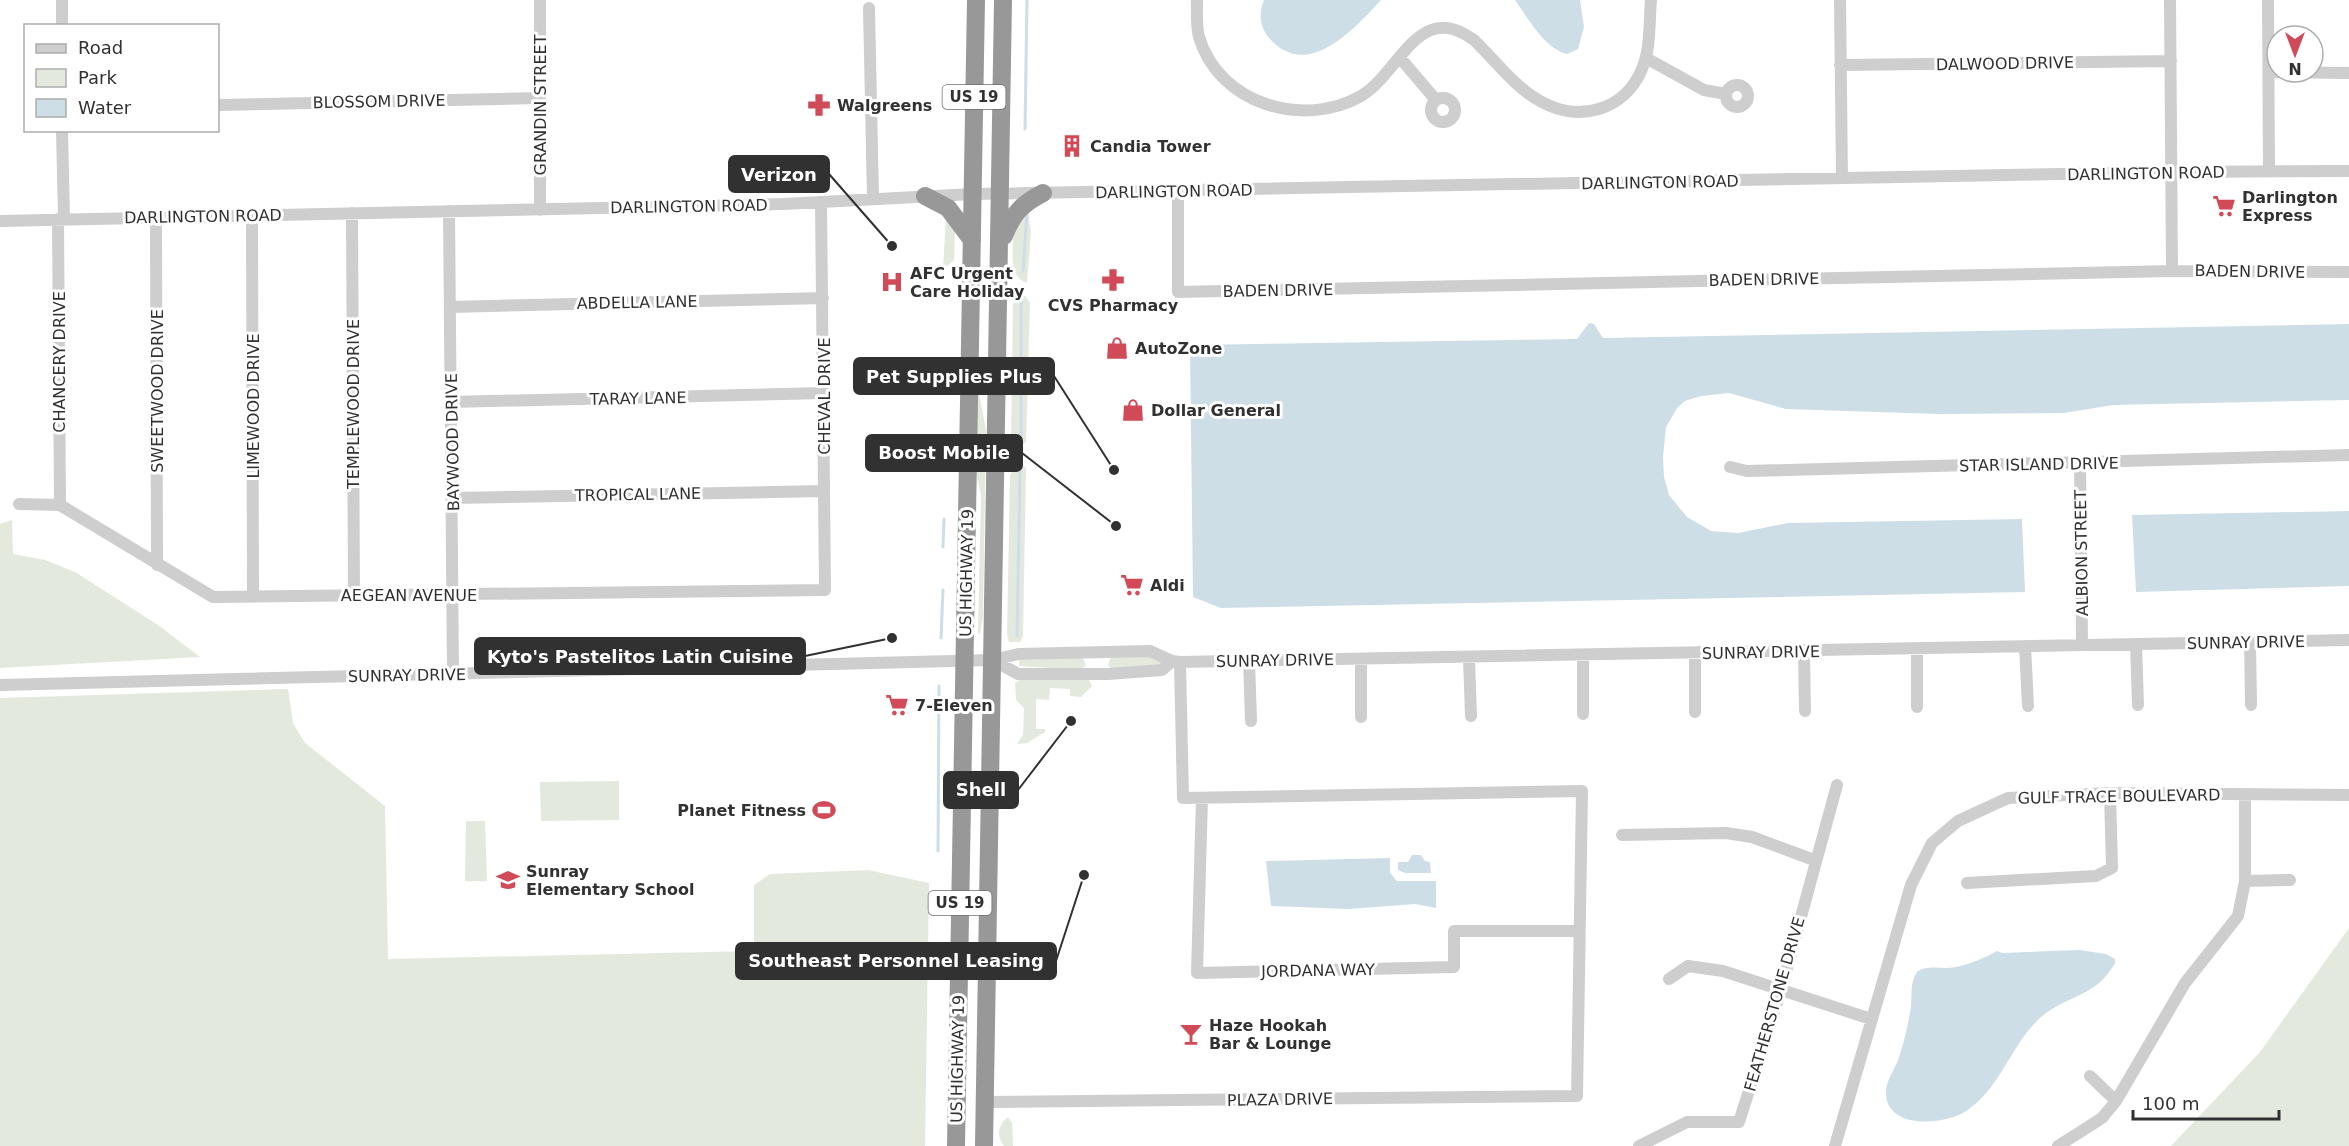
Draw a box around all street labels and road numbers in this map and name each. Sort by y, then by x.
street label: GRANDIN STREET [531,34,550,175]
street label: DALWOOD DRIVE [1936,53,2074,74]
road number: US 19 [942,85,1006,109]
street label: BLOSSOM DRIVE [312,91,446,112]
street label: DARLINGTON ROAD [2067,163,2225,184]
street label: DARLINGTON ROAD [1581,172,1739,193]
street label: DARLINGTON ROAD [1095,181,1253,202]
street label: DARLINGTON ROAD [610,196,768,217]
street label: DARLINGTON ROAD [124,206,282,227]
street label: BADEN DRIVE [2195,261,2305,282]
street label: BADEN DRIVE [1709,269,1819,290]
street label: BADEN DRIVE [1223,280,1333,301]
street label: CHANCERY DRIVE [50,291,69,433]
street label: ABDELLA LANE [576,292,698,313]
street label: SWEETWOOD DRIVE [148,309,167,473]
street label: TEMPLEWOOD DRIVE [344,319,363,490]
street label: LIMEWOOD DRIVE [244,333,263,479]
street label: CHEVAL DRIVE [815,337,834,455]
street label: BAYWOOD DRIVE [442,373,463,511]
street label: TARAY LANE [588,388,687,409]
street label: STAR ISLAND DRIVE [1959,454,2119,475]
street label: TROPICAL LANE [574,484,701,505]
street label: ALBION STREET [2071,489,2092,616]
street label: US HIGHWAY 19 [956,509,977,637]
street label: AEGEAN AVENUE [341,586,477,605]
street label: SUNRAY DRIVE [2187,632,2305,653]
street label: SUNRAY DRIVE [1702,642,1820,663]
street label: SUNRAY DRIVE [1216,650,1334,671]
street label: SUNRAY DRIVE [348,665,466,686]
street label: GULF TRACE BOULEVARD [2017,785,2221,808]
road number: US 19 [928,891,992,915]
street label: FEATHERSTONE DRIVE [1740,915,1809,1094]
street label: JORDANA WAY [1260,960,1375,981]
street label: US HIGHWAY 19 [947,995,968,1123]
street label: PLAZA DRIVE [1227,1089,1333,1110]

